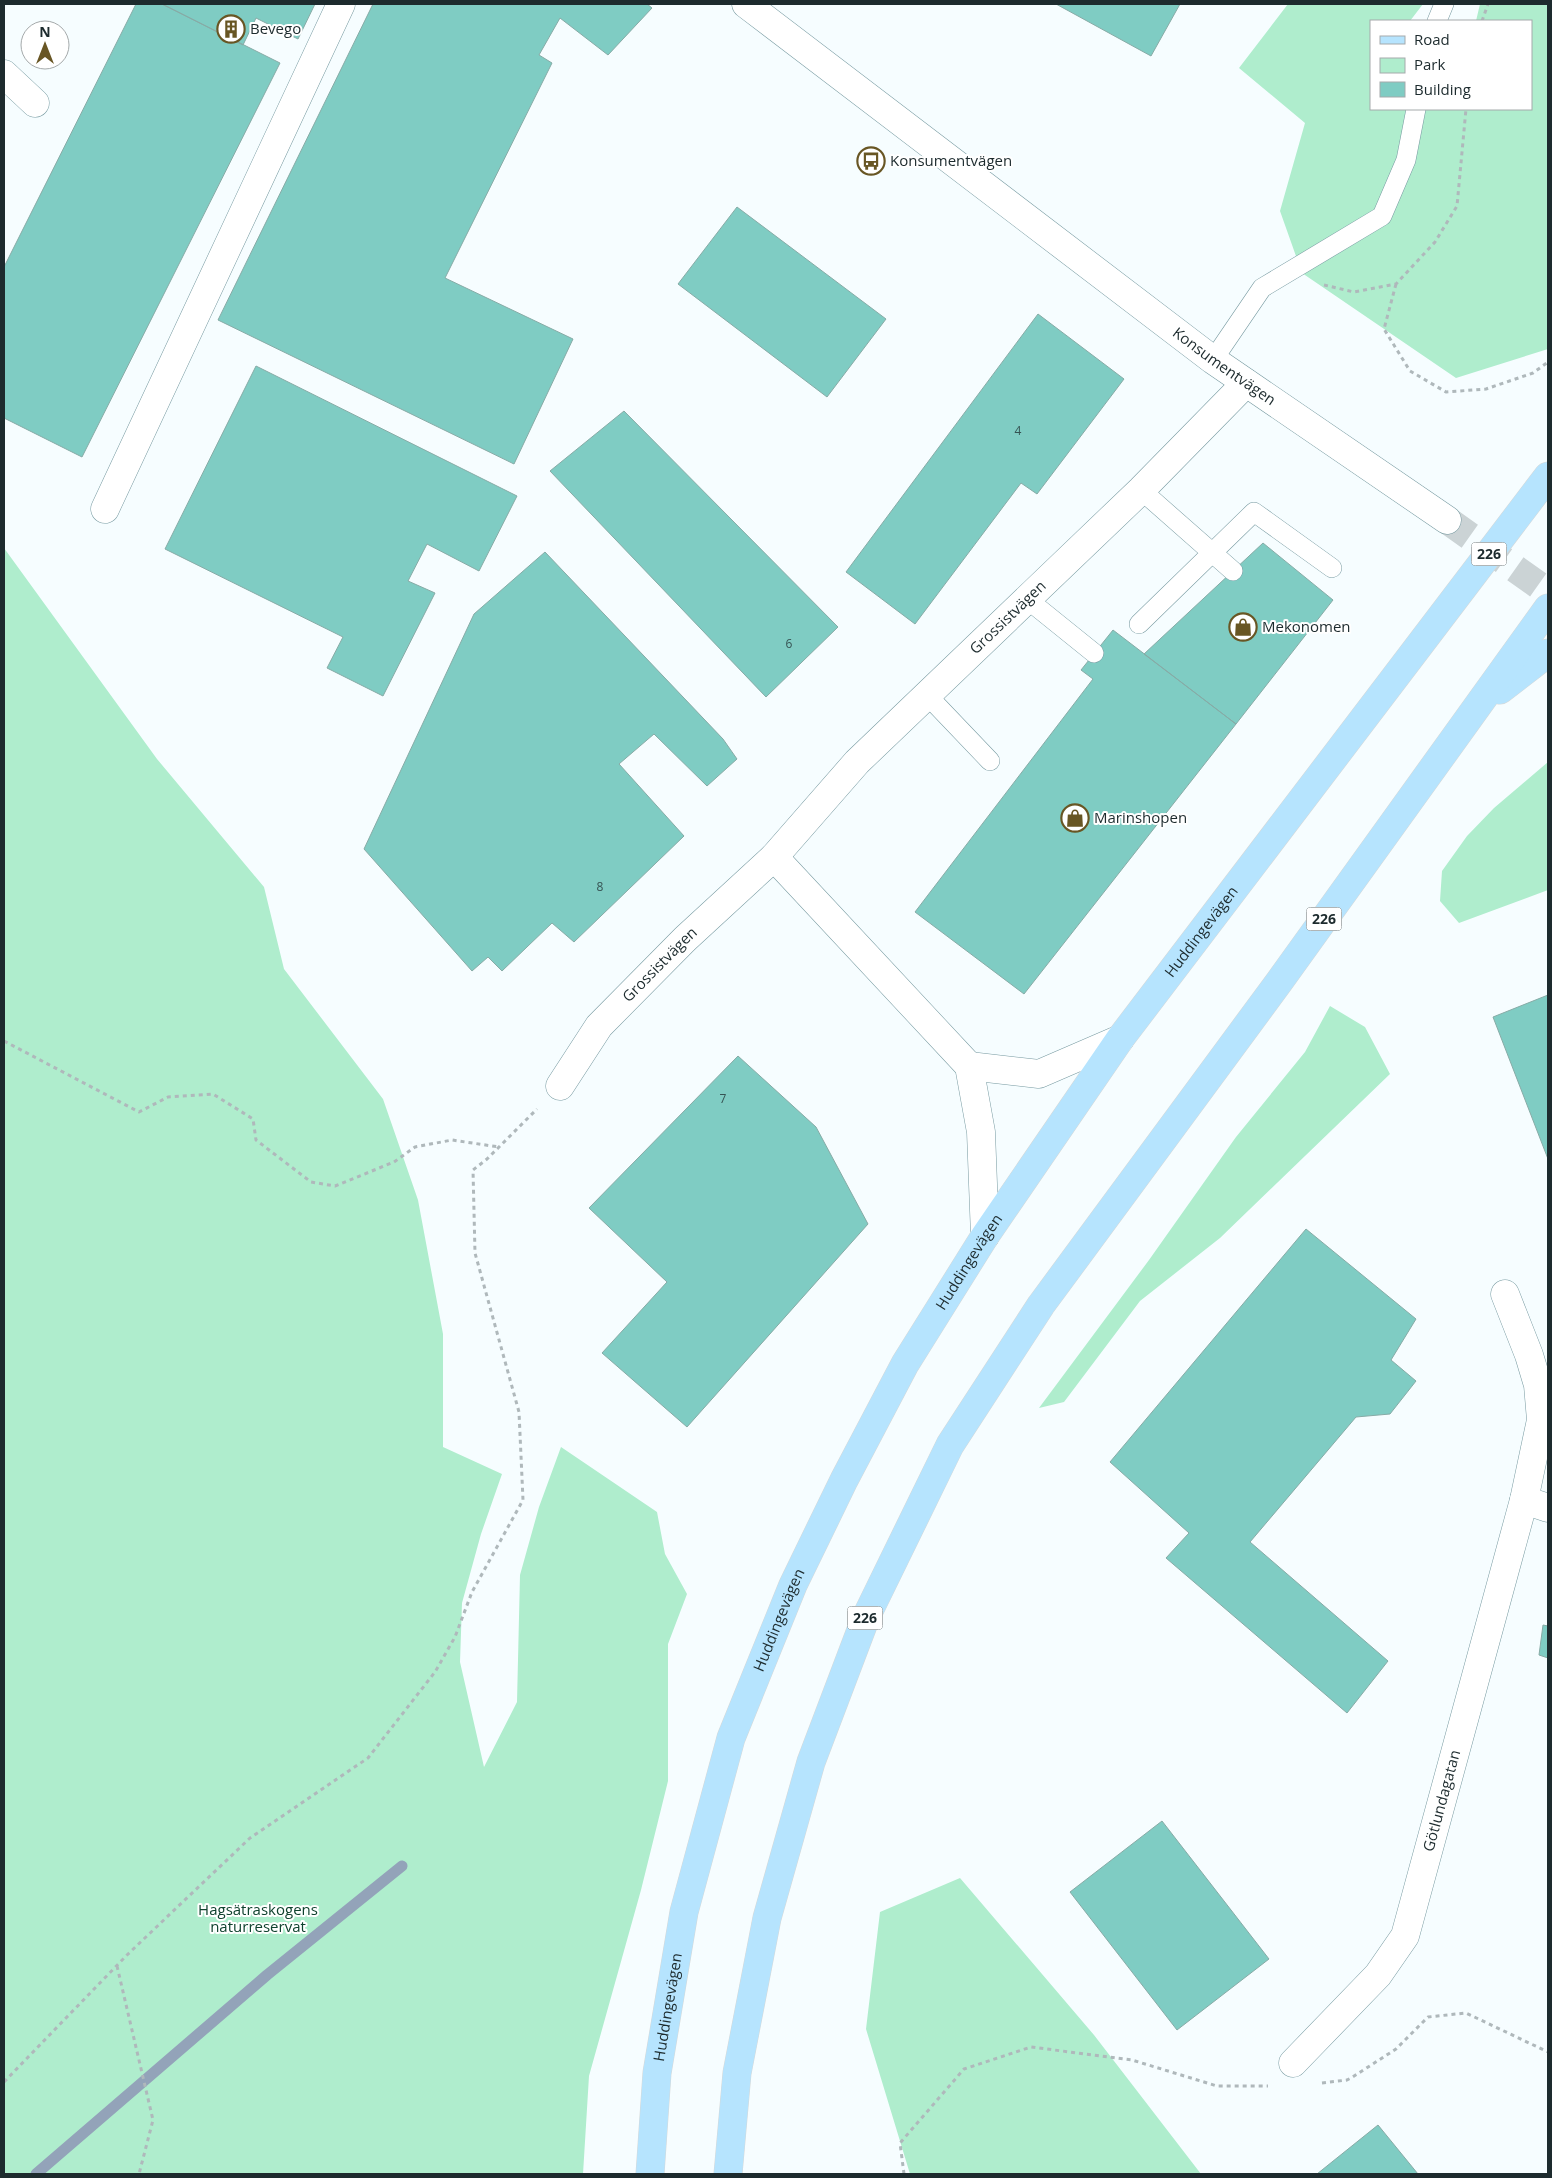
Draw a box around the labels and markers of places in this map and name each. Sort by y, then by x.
building icon: Bevego [216,14,246,44]
place label: Bevego [250,18,301,38]
bus stop icon: Konsumentvägen [856,146,886,176]
place label: Konsumentvägen [890,150,1012,170]
shop icon: Mekonomen [1228,612,1258,642]
place label: Mekonomen [1262,616,1351,636]
shop icon: Marinshopen [1060,803,1090,833]
place label: Marinshopen [1094,807,1187,827]

